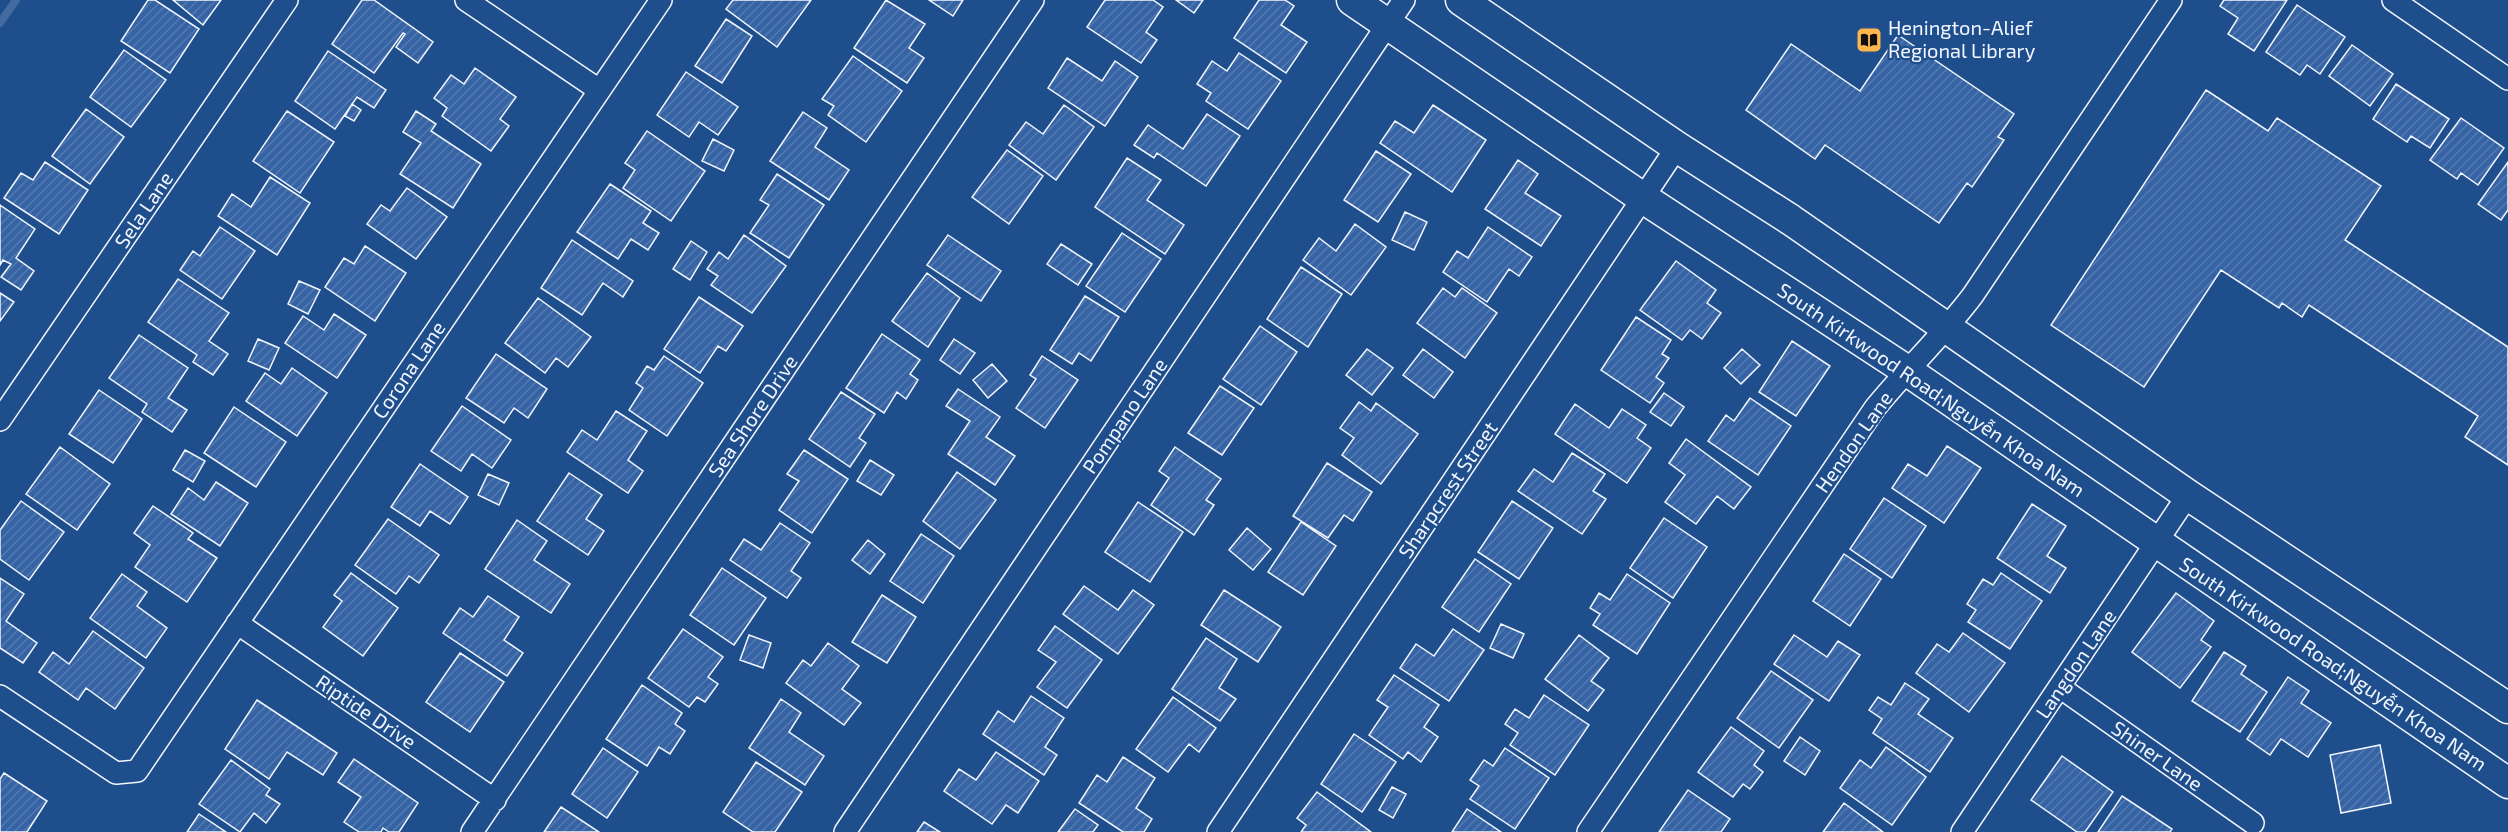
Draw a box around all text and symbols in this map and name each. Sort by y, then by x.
place label: Henington-Alief Regional Library [1888,15,2036,62]
library icon: Henington-Alief Regional Library [1854,25,1884,55]
street label: Sela Lane [109,167,177,252]
street label: South Kirkwood Road;Nguyễn Khoa Nam [1773,277,2090,501]
street label: Corona Lane [367,316,450,423]
street label: Sea Shore Drive [703,350,802,481]
street label: Pompano Lane [1077,353,1172,478]
street label: Hendon Lane [1809,386,1897,497]
street label: Sharpcrest Street [1393,416,1502,562]
street label: South Kirkwood Road;Nguyễn Khoa Nam [2175,551,2492,775]
street label: Langdon Lane [2030,604,2120,723]
street label: Riptide Drive [312,669,421,753]
street label: Shiner Lane [2107,715,2208,795]

